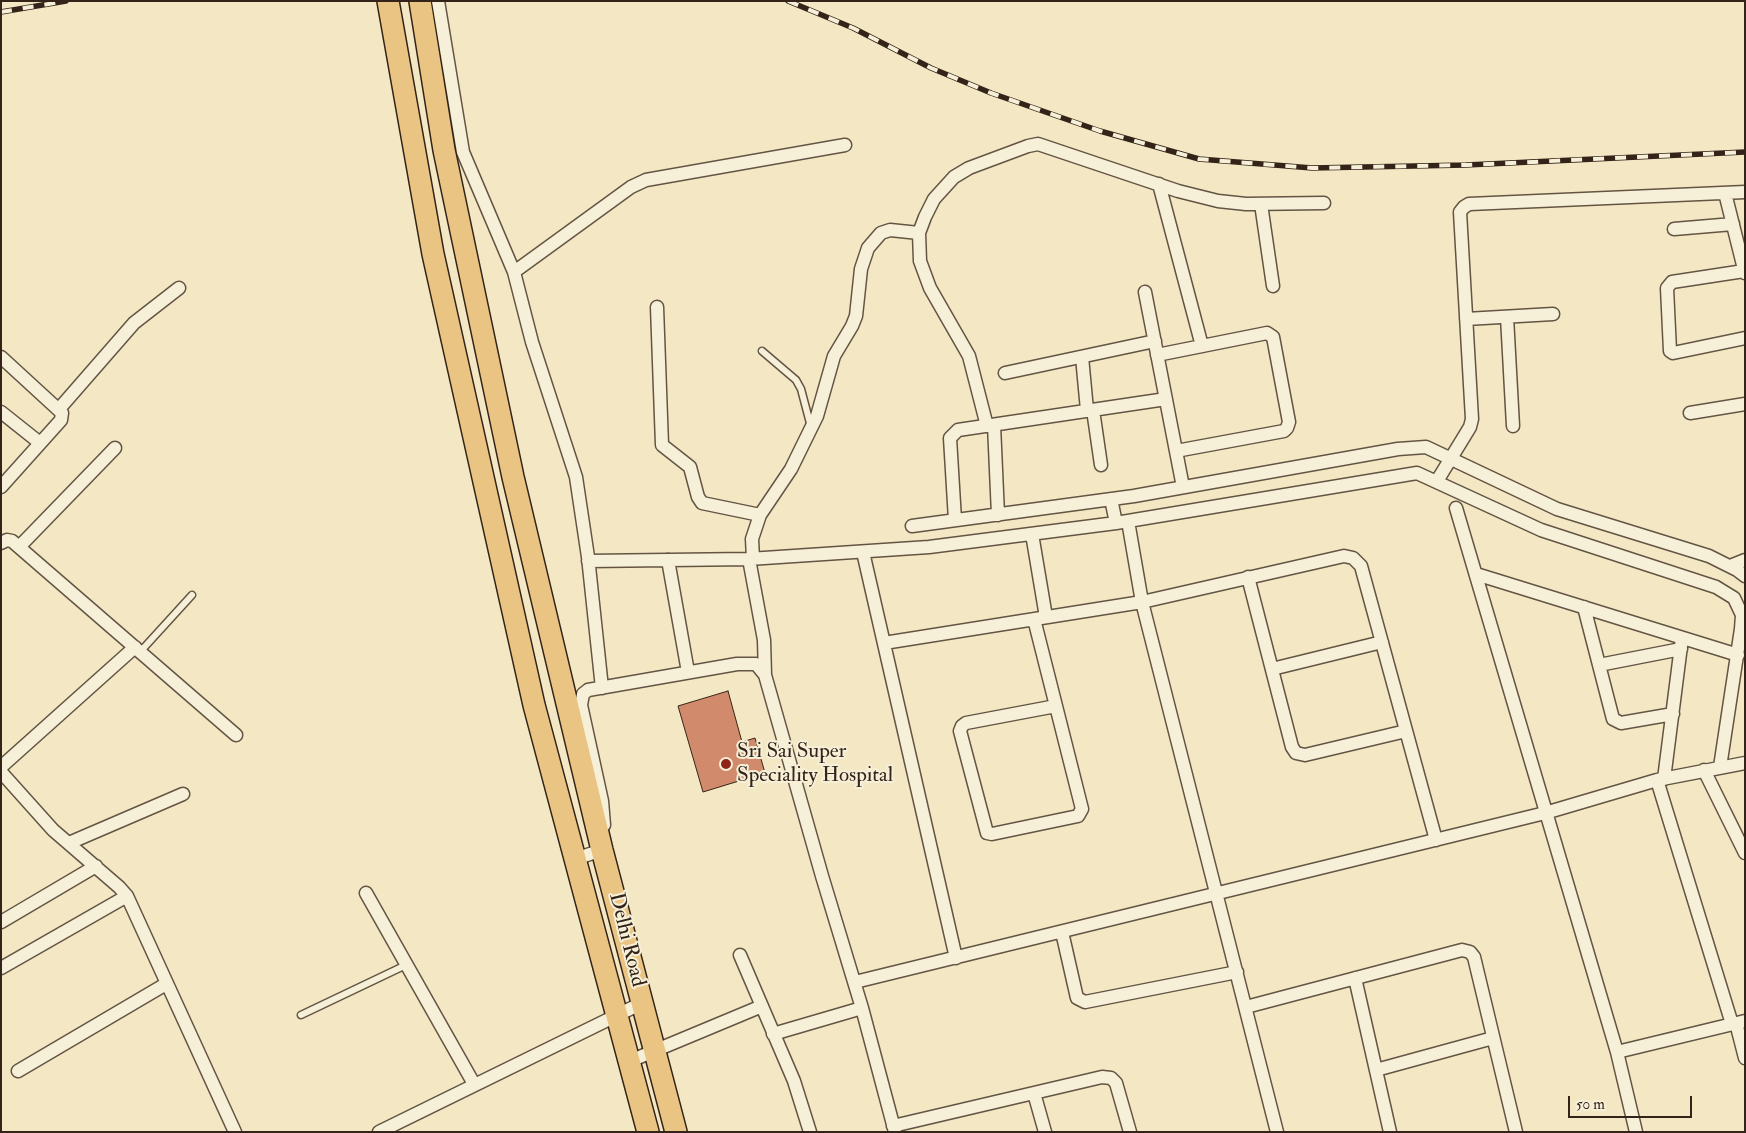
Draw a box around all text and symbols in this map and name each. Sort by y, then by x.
place label: Sri Sai Super Speciality Hospital [737,739,893,789]
marker: Sri Sai Super Speciality Hospital [719,757,733,771]
street label: Delhi Road [602,890,650,990]
scale bar [1571,1086,1695,1118]
text: 50 m [1576,1095,1605,1114]

